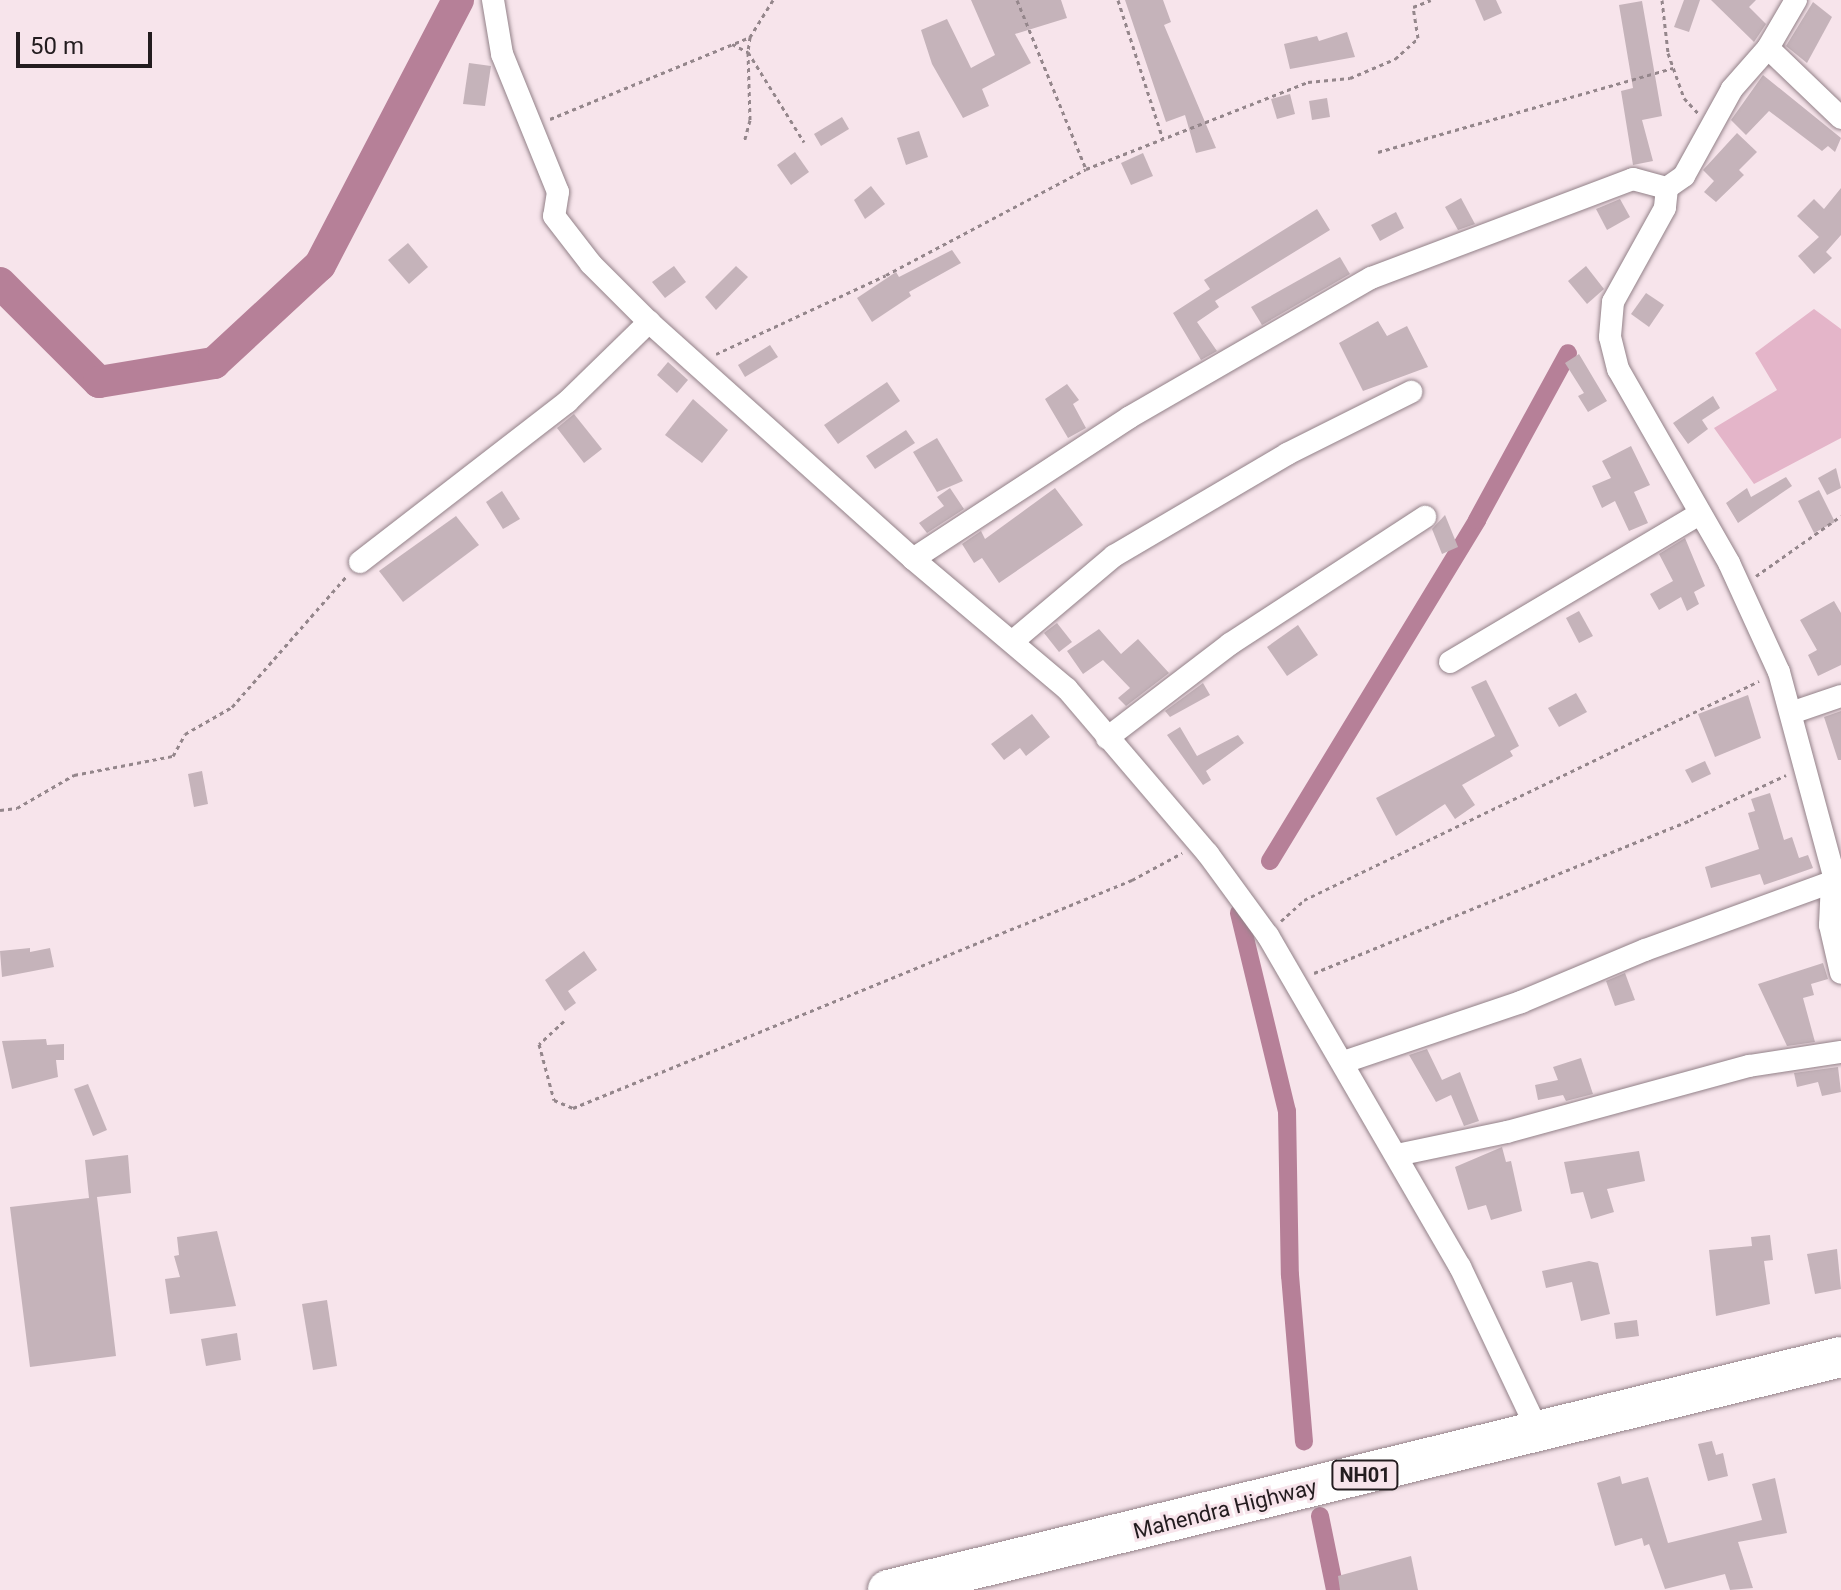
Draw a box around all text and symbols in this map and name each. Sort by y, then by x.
scale bar [20,16,156,66]
text: 50 m [30,32,84,60]
road number: NH01 [1331,1459,1399,1491]
street label: Mahendra Highway [1130,1473,1320,1545]

